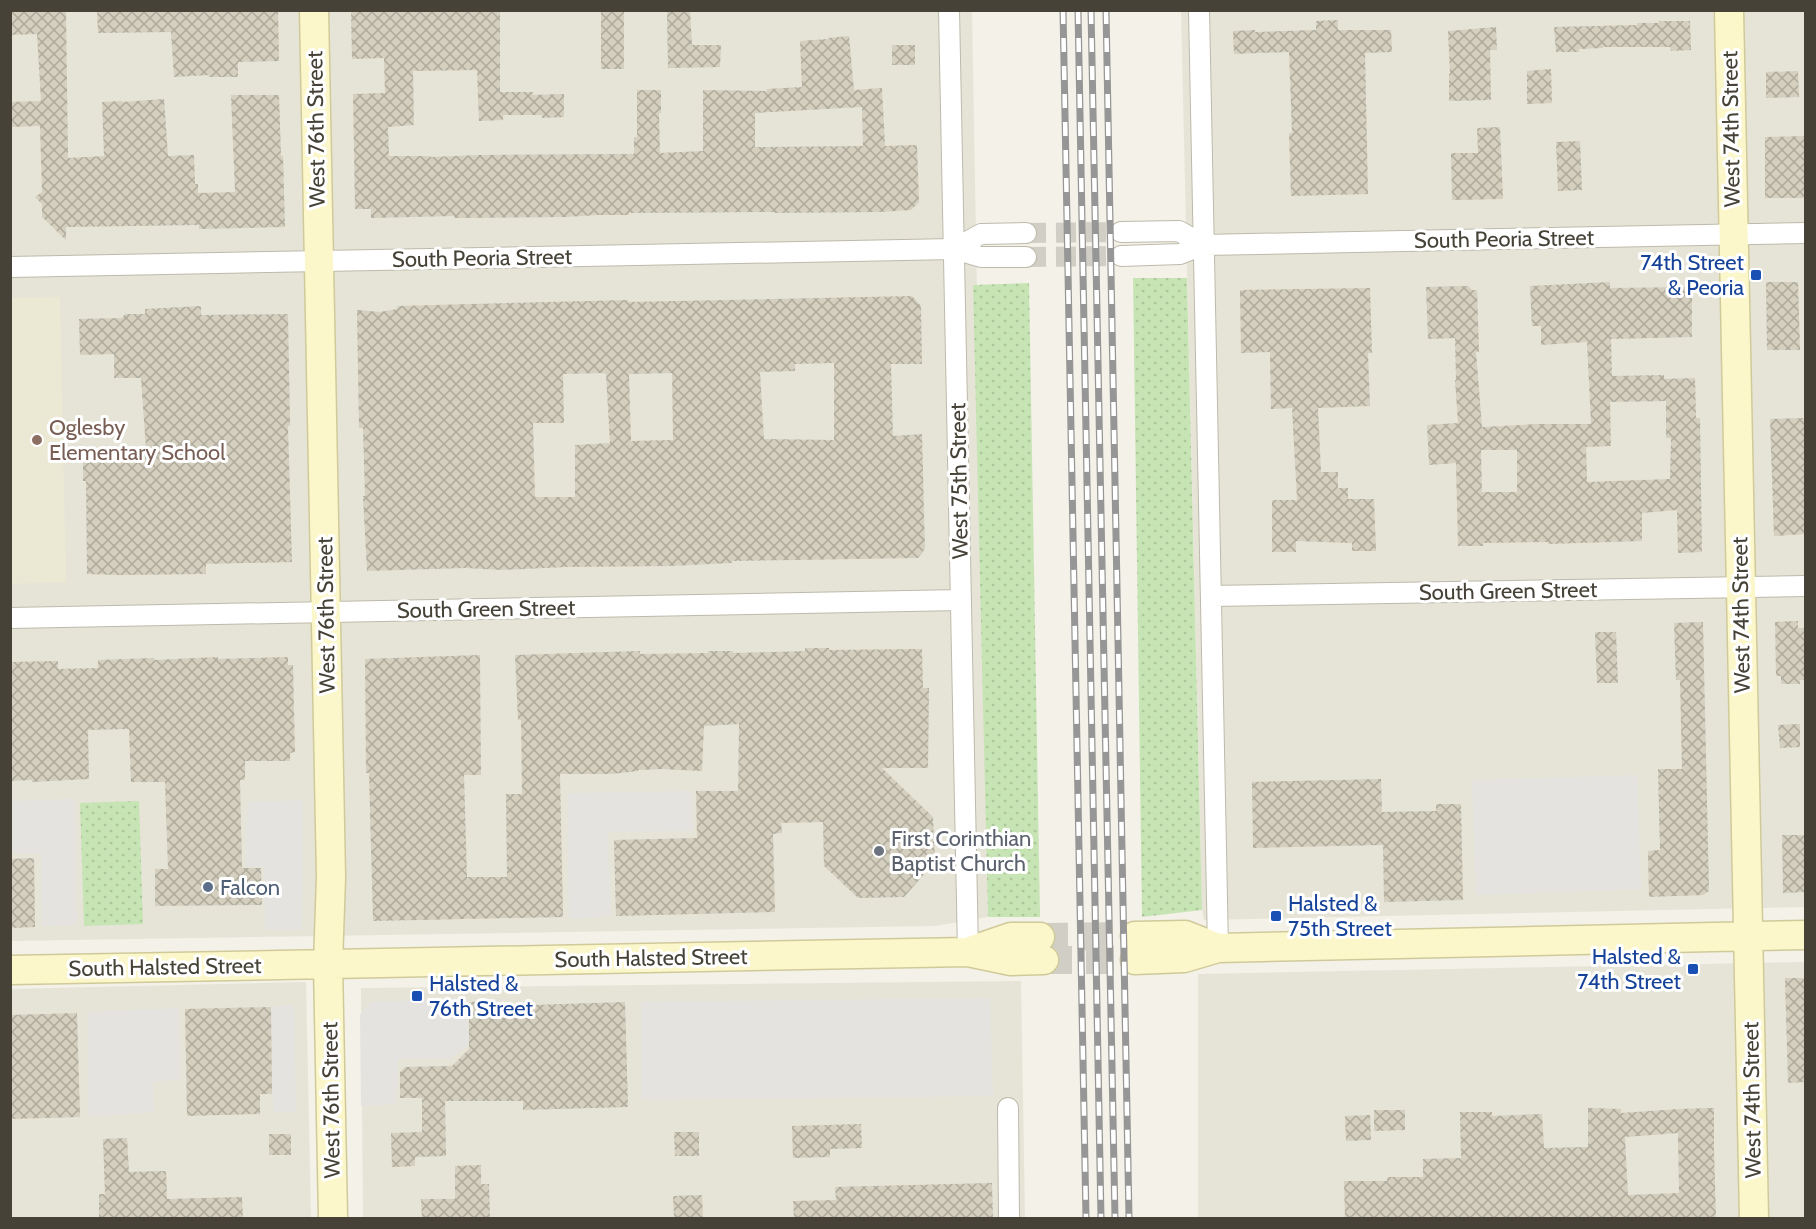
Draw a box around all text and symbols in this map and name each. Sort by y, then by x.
street label: West 76th Street [301,50,331,208]
street label: West 74th Street [1716,50,1746,207]
street label: South Peoria Street [1414,224,1595,254]
street label: South Peoria Street [392,243,573,273]
place label: 74th Street & Peoria [1640,249,1745,301]
marker: 74th Street & Peoria [1749,268,1763,282]
street label: West 75th Street [944,402,974,559]
place label: Oglesby Elementary School [49,414,226,466]
marker: Oglesby Elementary School [30,433,44,447]
street label: West 76th Street [311,536,341,694]
street label: West 74th Street [1726,536,1756,693]
street label: South Green Street [1419,576,1598,606]
street label: South Green Street [397,594,576,624]
place label: First Corinthian Baptist Church [891,825,1031,877]
marker: First Corinthian Baptist Church [872,844,886,858]
place label: Falcon [220,874,280,901]
marker: Falcon [201,880,215,894]
place label: Halsted & 75th Street [1288,890,1392,942]
marker: Halsted & 75th Street [1269,909,1283,923]
street label: South Halsted Street [554,943,748,973]
place label: Halsted & 74th Street [1577,943,1682,995]
street label: South Halsted Street [68,952,262,982]
marker: Halsted & 74th Street [1686,962,1700,976]
place label: Halsted & 76th Street [429,970,533,1022]
marker: Halsted & 76th Street [410,989,424,1003]
street label: West 76th Street [316,1021,346,1179]
street label: West 74th Street [1737,1021,1767,1178]

